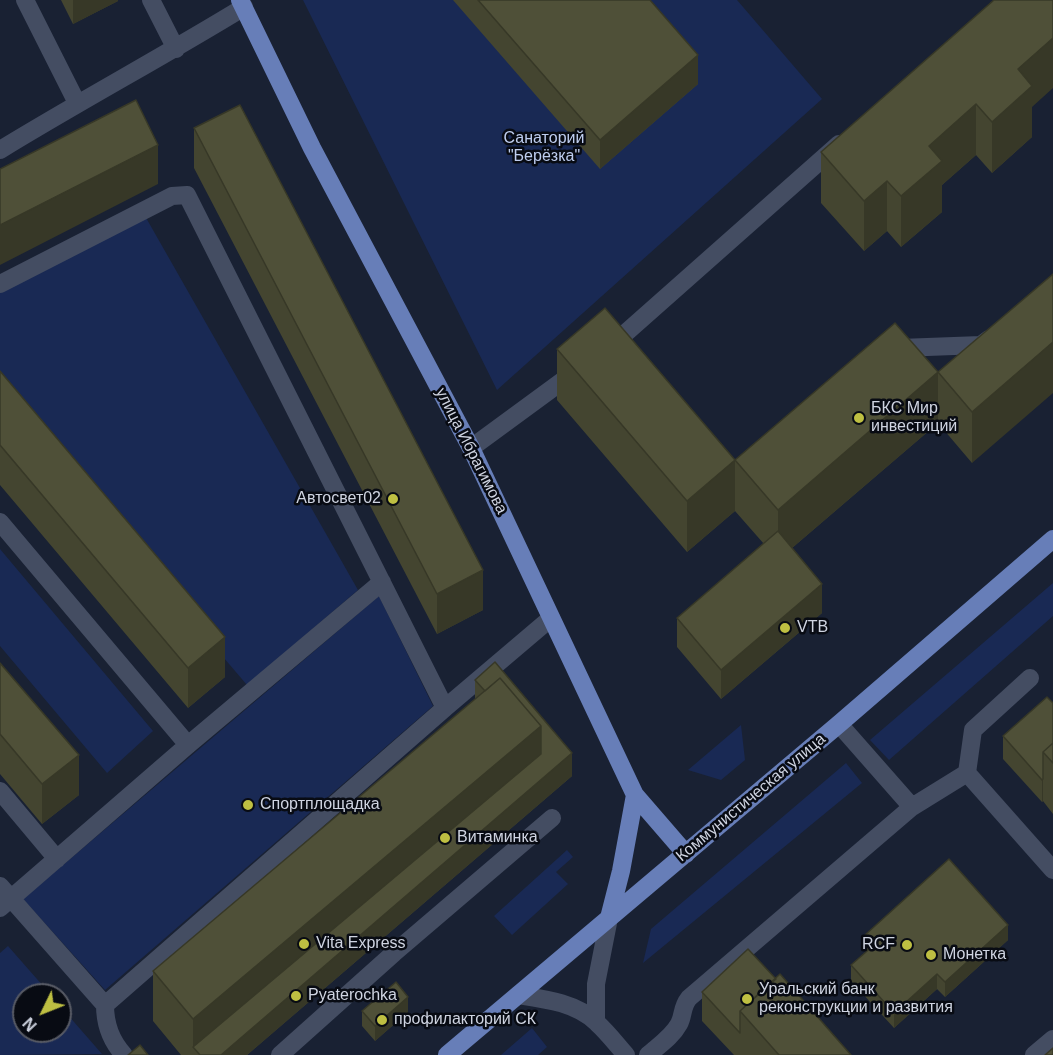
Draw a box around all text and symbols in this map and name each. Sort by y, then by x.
park label: Санаторий "Берёзка" [504,129,584,167]
street label: улица Ибрагимова [431,385,511,517]
place label: БКС Мир инвестиций [871,399,957,437]
marker: БКС Мир инвестиций [852,411,866,425]
place label: Автосвет02 [296,489,381,509]
marker: Автосвет02 [386,492,400,506]
place label: VTB [797,618,828,638]
marker: VTB [778,621,792,635]
street label: Коммунистическая улица [672,730,830,866]
place label: Спортплощадка [260,795,380,815]
marker: Спортплощадка [241,798,255,812]
place label: Витаминка [457,828,538,848]
marker: Витаминка [438,831,452,845]
place label: Vita Express [316,934,406,954]
place label: RCF [862,935,895,955]
marker: Vita Express [297,937,311,951]
marker: RCF [900,938,914,952]
place label: Монетка [943,945,1006,965]
marker: Монетка [924,948,938,962]
place label: Уральский банк реконструкции и развития [759,980,953,1018]
north arrow [12,983,72,1043]
place label: Pyaterochka [308,986,397,1006]
marker: Pyaterochka [289,989,303,1003]
marker: Уральский банк реконструкции и развития [740,992,754,1006]
place label: профилакторий СК [394,1010,536,1030]
marker: профилакторий СК [375,1013,389,1027]
text: N [20,1014,40,1034]

